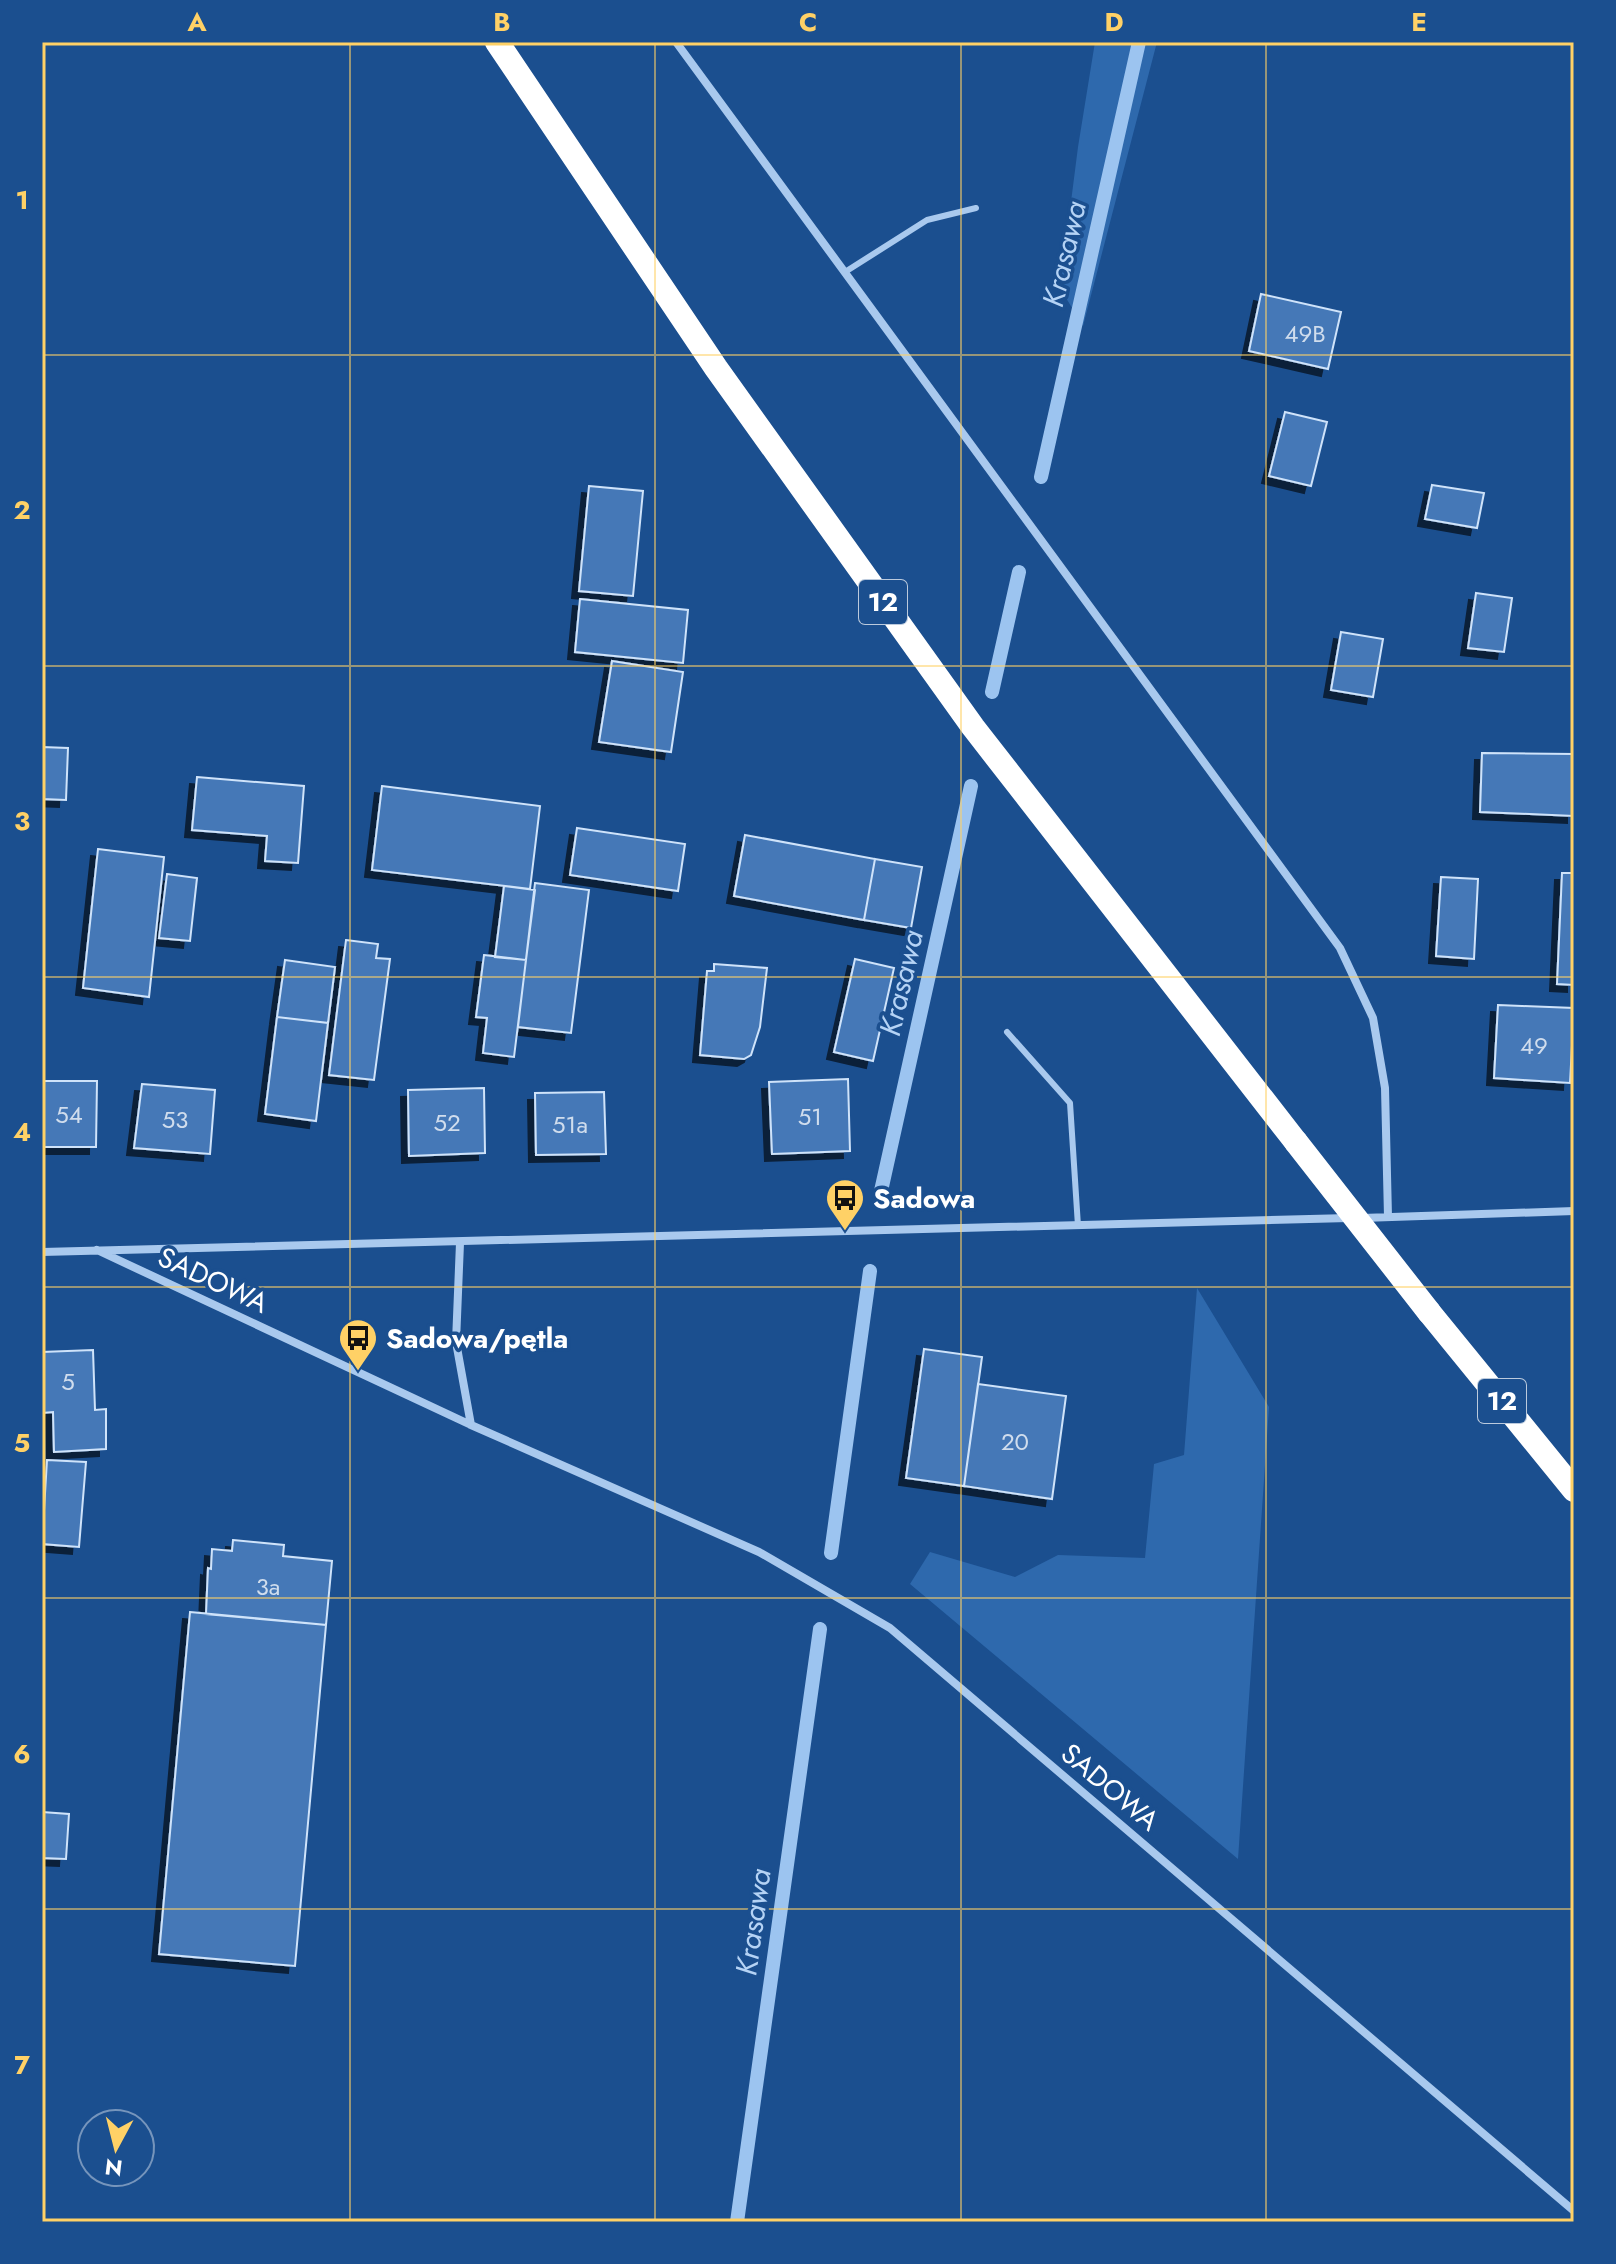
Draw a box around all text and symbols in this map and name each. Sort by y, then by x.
text: A [186,3,207,41]
text: B [493,3,511,41]
text: C [799,3,817,41]
text: D [1104,3,1124,41]
text: E [1411,3,1427,41]
text: 1 [15,181,29,219]
water label: Krasawa [1031,196,1097,311]
house number: 49B [1284,316,1326,351]
text: 2 [13,491,31,529]
road number: 12 [859,580,907,624]
text: 3 [14,802,30,840]
water label: Krasawa [868,925,934,1040]
house number: 49 [1520,1028,1548,1063]
house number: 54 [55,1097,83,1132]
house number: 51 [798,1099,822,1134]
house number: 53 [162,1102,188,1137]
house number: 52 [433,1105,461,1140]
house number: 51a [552,1107,588,1142]
text: 4 [13,1113,31,1151]
bus stop icon: Sadowa [824,1177,866,1232]
place label: Sadowa [873,1178,975,1219]
street label: SADOWA [151,1237,275,1324]
bus stop icon: Sadowa/pętla [337,1317,379,1372]
place label: Sadowa/pętla [386,1318,568,1359]
house number: 5 [61,1364,75,1399]
road number: 12 [1478,1379,1526,1423]
text: 5 [14,1424,30,1462]
house number: 20 [1001,1424,1029,1459]
house number: 3a [256,1569,280,1604]
street label: SADOWA [1052,1734,1169,1841]
text: 6 [13,1735,31,1773]
water label: Krasawa [724,1865,782,1978]
text: 7 [14,2046,30,2084]
north arrow [76,2108,156,2188]
text: N [103,2151,124,2185]

